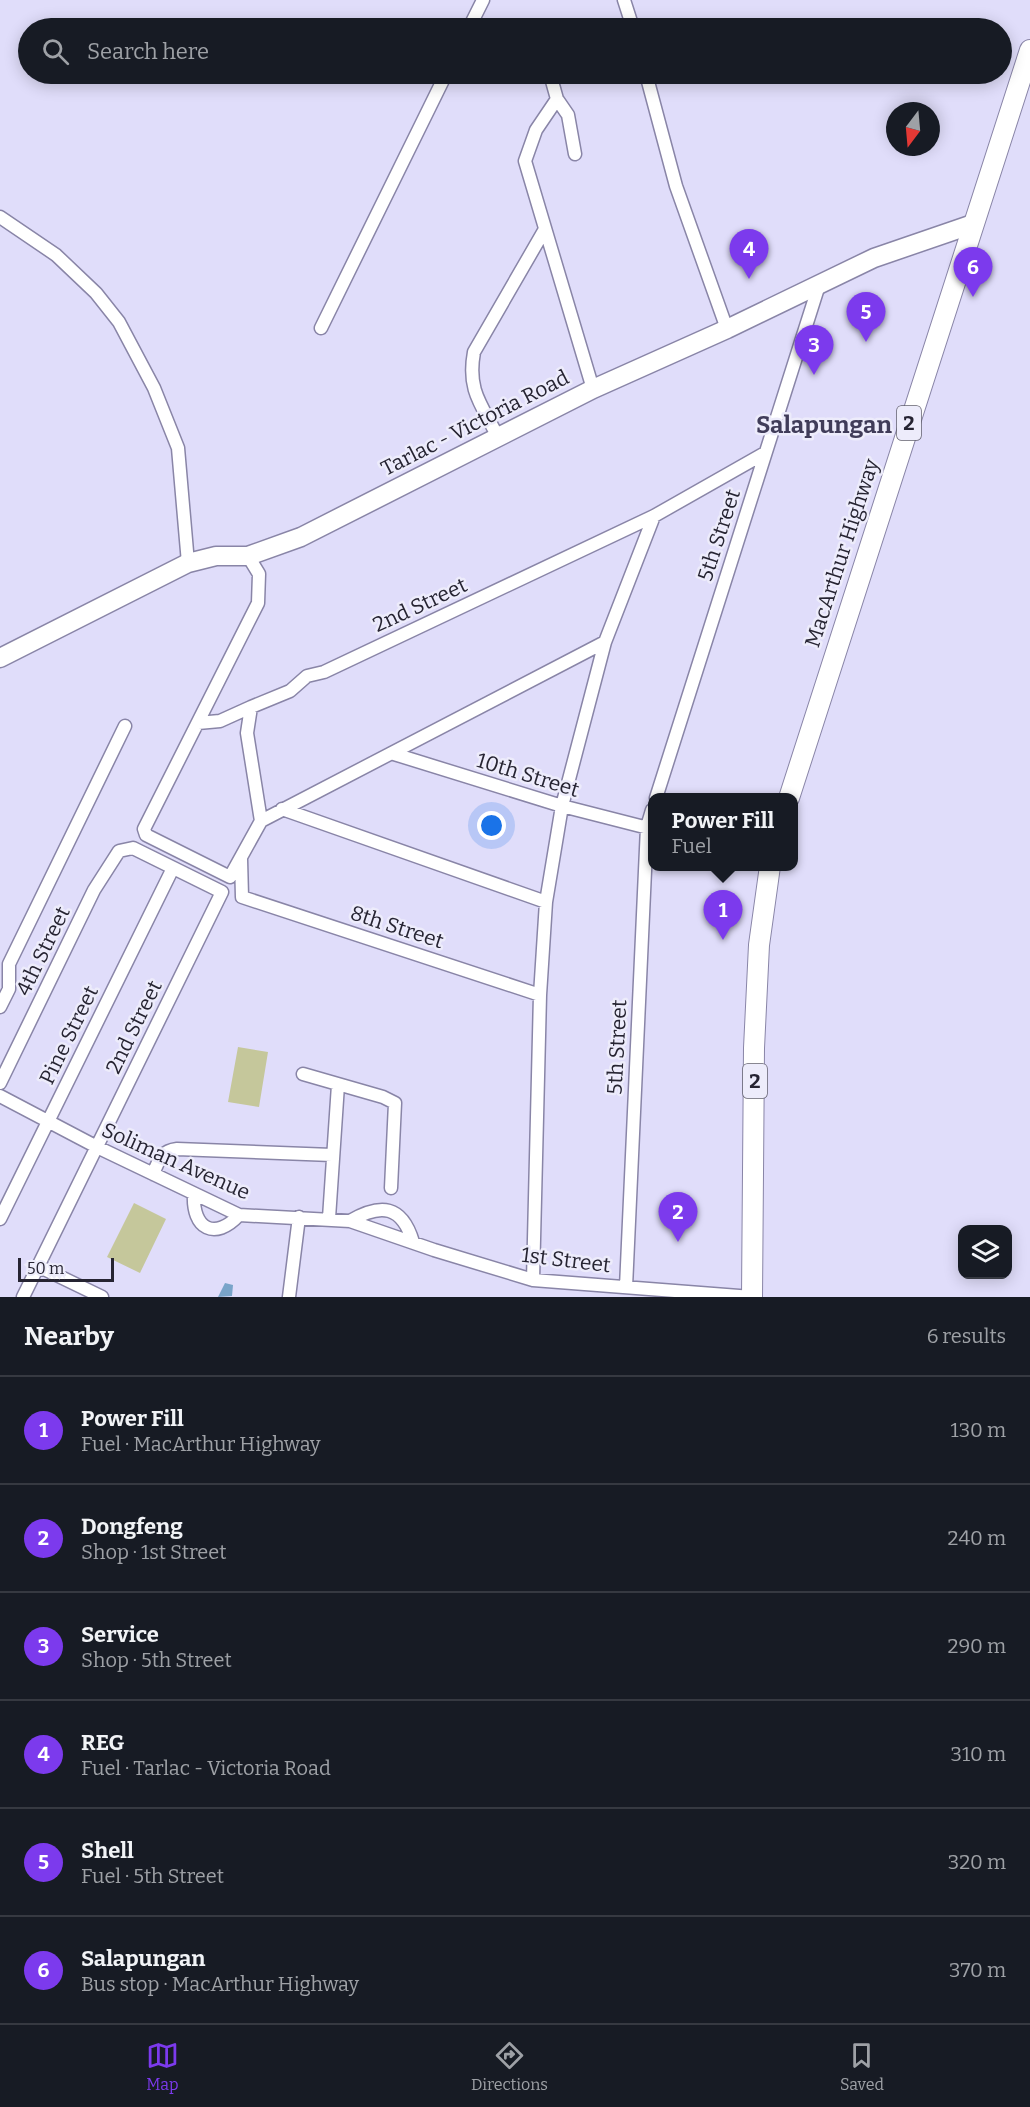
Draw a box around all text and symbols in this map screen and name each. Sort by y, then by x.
search box [18,18,1012,84]
icon: search [39,35,72,68]
text: Search here [87,38,209,65]
north arrow [886,102,940,156]
pin: 4 [730,230,768,279]
pin: 6 [954,248,992,297]
pin: 5 [846,292,886,342]
pin: 3 [794,326,834,375]
street label: Tarlac - Victoria Road [377,364,573,482]
road number: 2 [897,406,921,440]
district label: Salapungan [756,411,892,439]
street label: MacArthur Highway [799,455,885,651]
street label: 5th Street [692,485,746,584]
street label: 2nd Street [369,572,471,638]
street label: 10th Street [474,747,583,803]
popup [648,793,798,871]
text: Power Fill [672,807,774,834]
your location [477,811,506,840]
text: Fuel [672,834,712,858]
pin: 1 [704,890,742,940]
street label: 8th Street [347,900,447,954]
street label: 4th Street [10,902,76,1000]
street label: 2nd Street [100,976,168,1078]
street label: Pine Street [34,981,104,1089]
street label: 5th Street [602,998,632,1095]
road number: 2 [743,1064,767,1098]
street label: Soliman Avenue [98,1117,254,1205]
pin: 2 [658,1192,698,1242]
map controls [958,1225,1012,1279]
button: layers [958,1225,1012,1279]
street label: 1st Street [520,1242,612,1278]
scale bar [18,1255,114,1282]
text: 50 m [27,1259,64,1278]
text: Nearby [24,1321,114,1352]
text: 6 results [927,1324,1006,1348]
text: Power Fill [81,1405,184,1432]
text: 1 [39,1418,48,1442]
text: 130 m [951,1418,1006,1442]
text: Fuel · MacArthur Highway [81,1432,321,1456]
text: Dongfeng [81,1513,183,1540]
text: 2 [38,1526,49,1550]
text: 240 m [948,1526,1006,1550]
text: Shop · 1st Street [81,1540,226,1564]
text: Service [81,1621,159,1648]
text: 3 [38,1634,49,1658]
text: 290 m [948,1634,1006,1658]
text: Shop · 5th Street [81,1648,232,1672]
text: REG [81,1729,124,1756]
text: 4 [37,1742,50,1766]
text: 310 m [951,1742,1006,1766]
text: Fuel · Tarlac - Victoria Road [81,1756,331,1780]
text: Shell [81,1837,134,1864]
text: 5 [38,1850,49,1874]
text: 320 m [948,1850,1006,1874]
text: Fuel · 5th Street [81,1864,224,1888]
text: Salapungan [81,1945,206,1972]
text: 6 [38,1958,49,1982]
text: 370 m [949,1958,1006,1982]
text: Bus stop · MacArthur Highway [81,1972,359,1996]
tab: Map [146,2039,179,2094]
tab: Directions [471,2039,548,2094]
tab: Saved [840,2039,884,2094]

